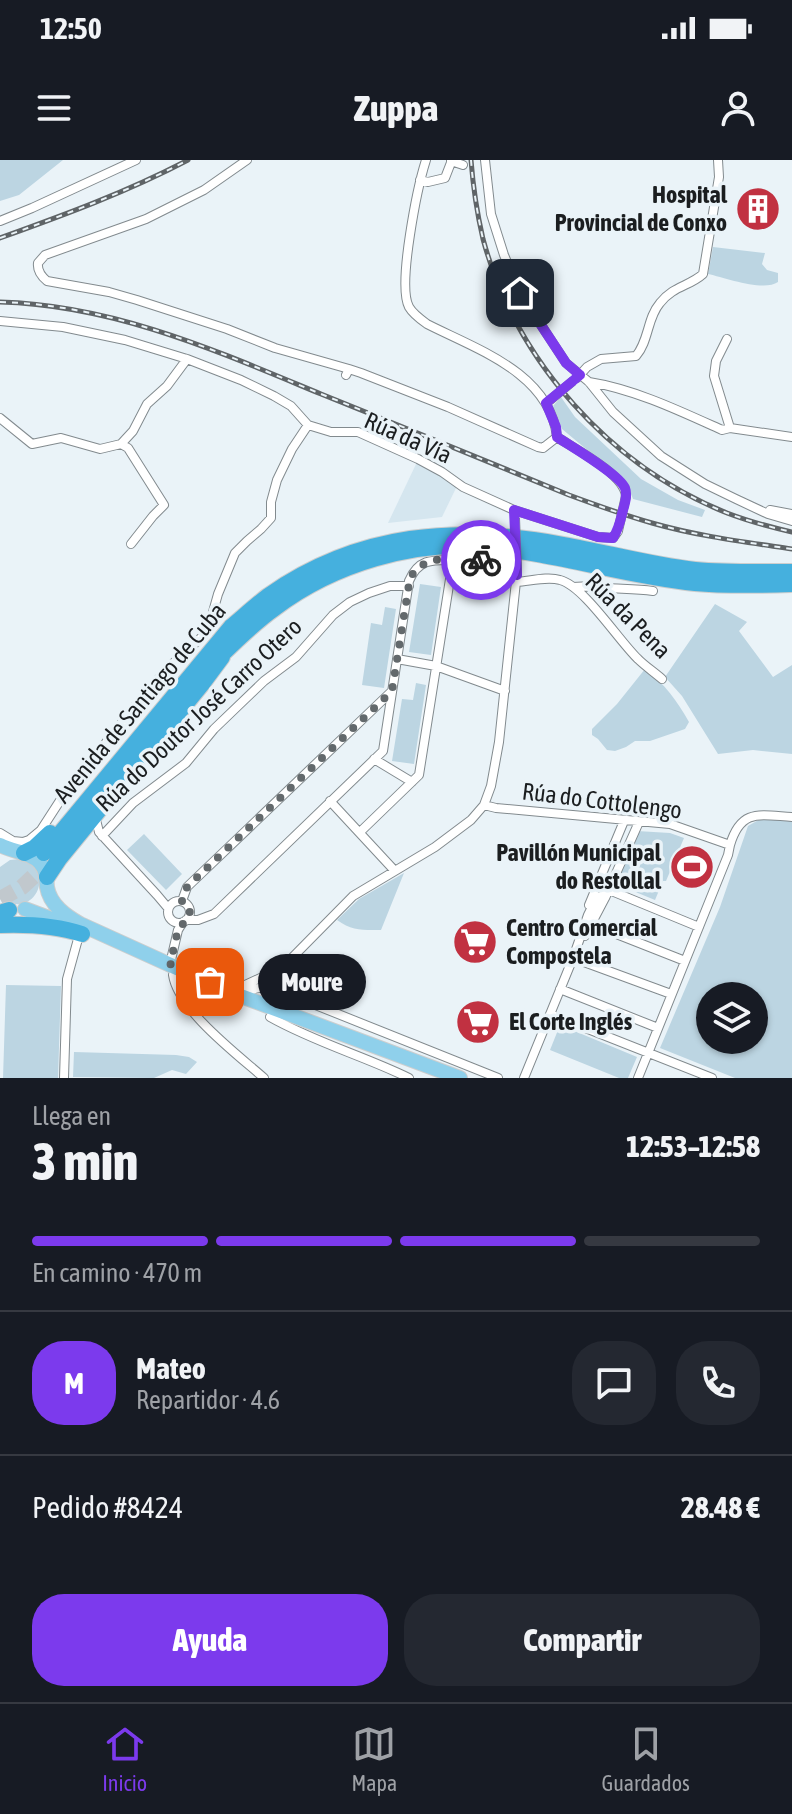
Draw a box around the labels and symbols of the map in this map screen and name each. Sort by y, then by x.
place label: Hospital Provincial de Conxo [555,181,728,236]
building icon: Hospital Provincial de Conxo [734,185,782,233]
pin [486,259,554,327]
street label: Rúa da Vía [361,406,456,469]
courier [441,520,521,600]
street label: Rúa da Pena [580,568,676,664]
street label: Avenida de Santiago de Cuba [48,597,231,808]
street label: Rúa do Doutor José Carro Otero [90,612,307,817]
street label: Rúa do Cottolengo [521,777,683,824]
place label: Pavillón Municipal do Restollal [496,839,662,894]
sports icon: Pavillón Municipal do Restollal [668,843,716,891]
place label: Centro Comercial Compostela [506,914,658,969]
supermarket icon: Centro Comercial Compostela [451,918,499,966]
pin [176,948,244,1016]
callout: Moure [258,954,366,1010]
supermarket icon: El Corte Inglés [454,998,502,1046]
place label: El Corte Inglés [509,1008,633,1035]

